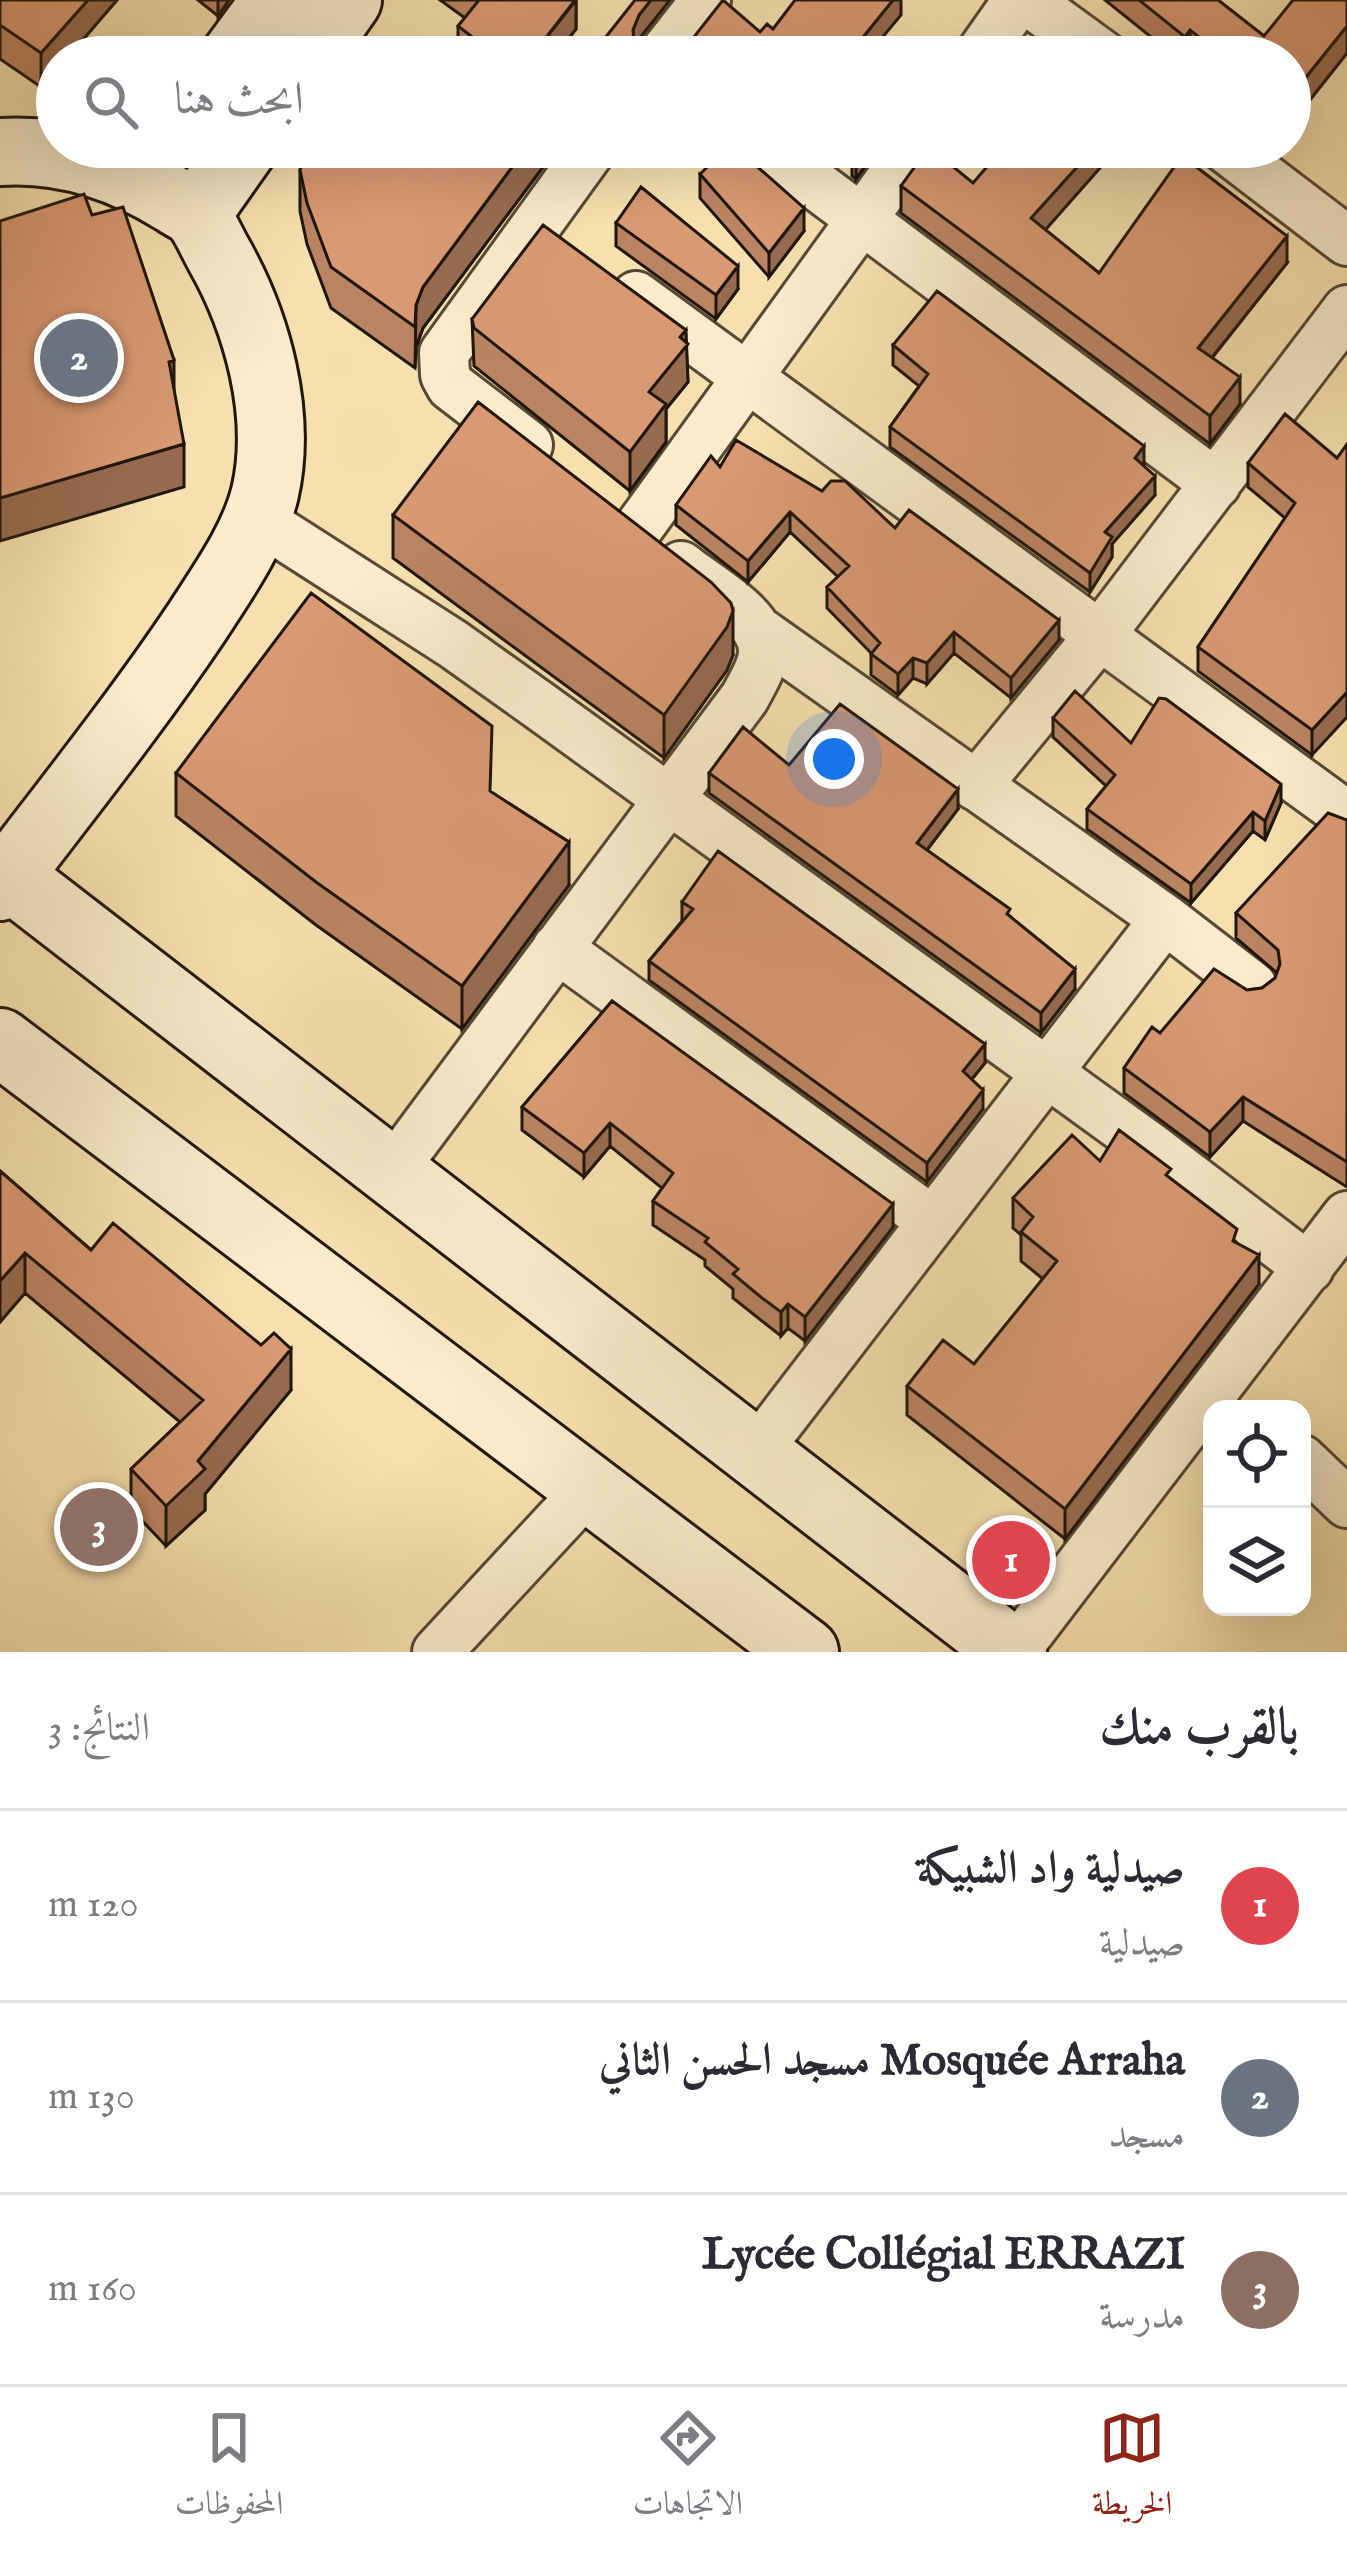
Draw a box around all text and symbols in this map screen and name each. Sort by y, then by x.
search box [36,36,1311,168]
icon: search [78,69,144,135]
text: ابحث هنا [174,72,304,129]
pin: 2 [40,313,118,403]
your location [804,729,864,789]
map controls [1203,1400,1311,1616]
button: locate [1203,1400,1311,1508]
pin: 3 [60,1482,138,1572]
button: layers [1203,1508,1311,1616]
pin: 1 [972,1515,1050,1605]
text: بالقرب منك [1099,1697,1299,1762]
text: النتائج: 3 [48,1705,150,1754]
text: صيدلية واد الشبيكة [917,1841,1185,1898]
text: 120 m [48,1881,139,1930]
text: 1 [1253,1881,1267,1930]
text: صيدلية [1099,1920,1185,1969]
text: Mosquée Arraha مسجد الحسن الثاني [599,2033,1185,2090]
text: 130 m [48,2073,135,2122]
text: 2 [1251,2073,1269,2122]
text: مسجد [1108,2112,1185,2161]
text: Lycée Collégial ERRAZI [702,2227,1185,2284]
text: 160 m [48,2265,137,2314]
text: 3 [1253,2265,1267,2314]
text: مدرسة [1099,2293,1185,2342]
tab: المحفوظات [175,2405,283,2535]
tab: الاتجاهات [633,2405,743,2535]
tab: الخريطة [1092,2405,1172,2535]

